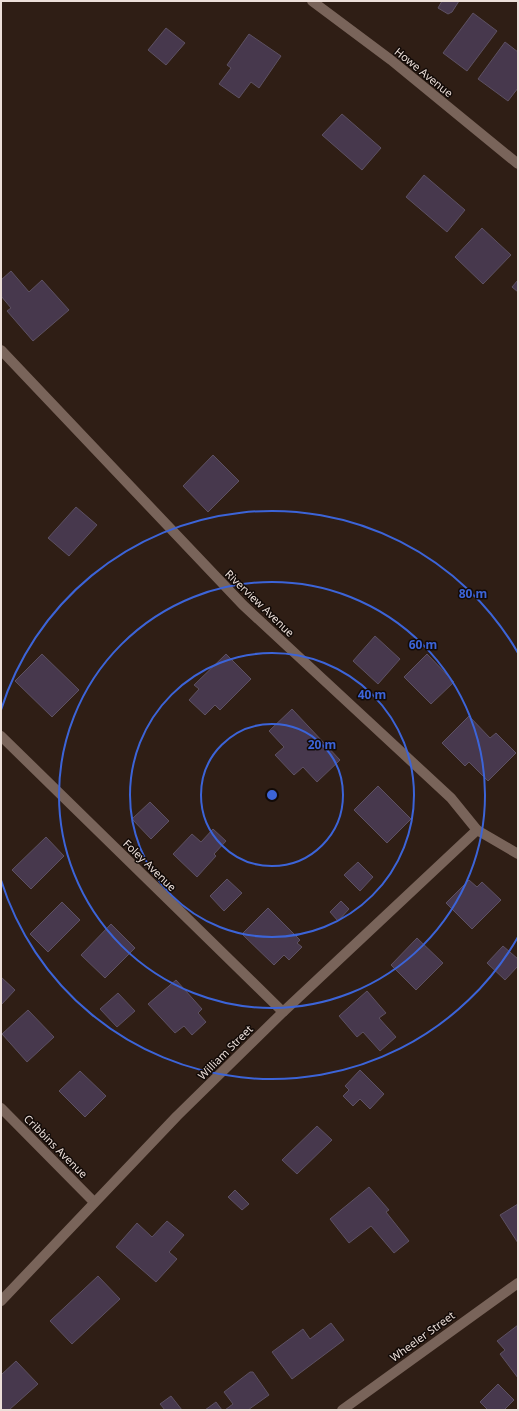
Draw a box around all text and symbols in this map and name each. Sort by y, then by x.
street label: Howe Avenue [392,44,456,100]
street label: Riverview Avenue [222,566,298,640]
text: 80 m [459,585,487,602]
text: 60 m [409,636,437,653]
text: 40 m [358,686,386,703]
text: 20 m [308,736,336,753]
centre of rings [265,788,279,802]
street label: Foley Avenue [120,836,180,894]
street label: William Street [194,1021,256,1083]
street label: Cribbins Avenue [21,1111,91,1181]
street label: Wheeler Street [387,1307,457,1365]

